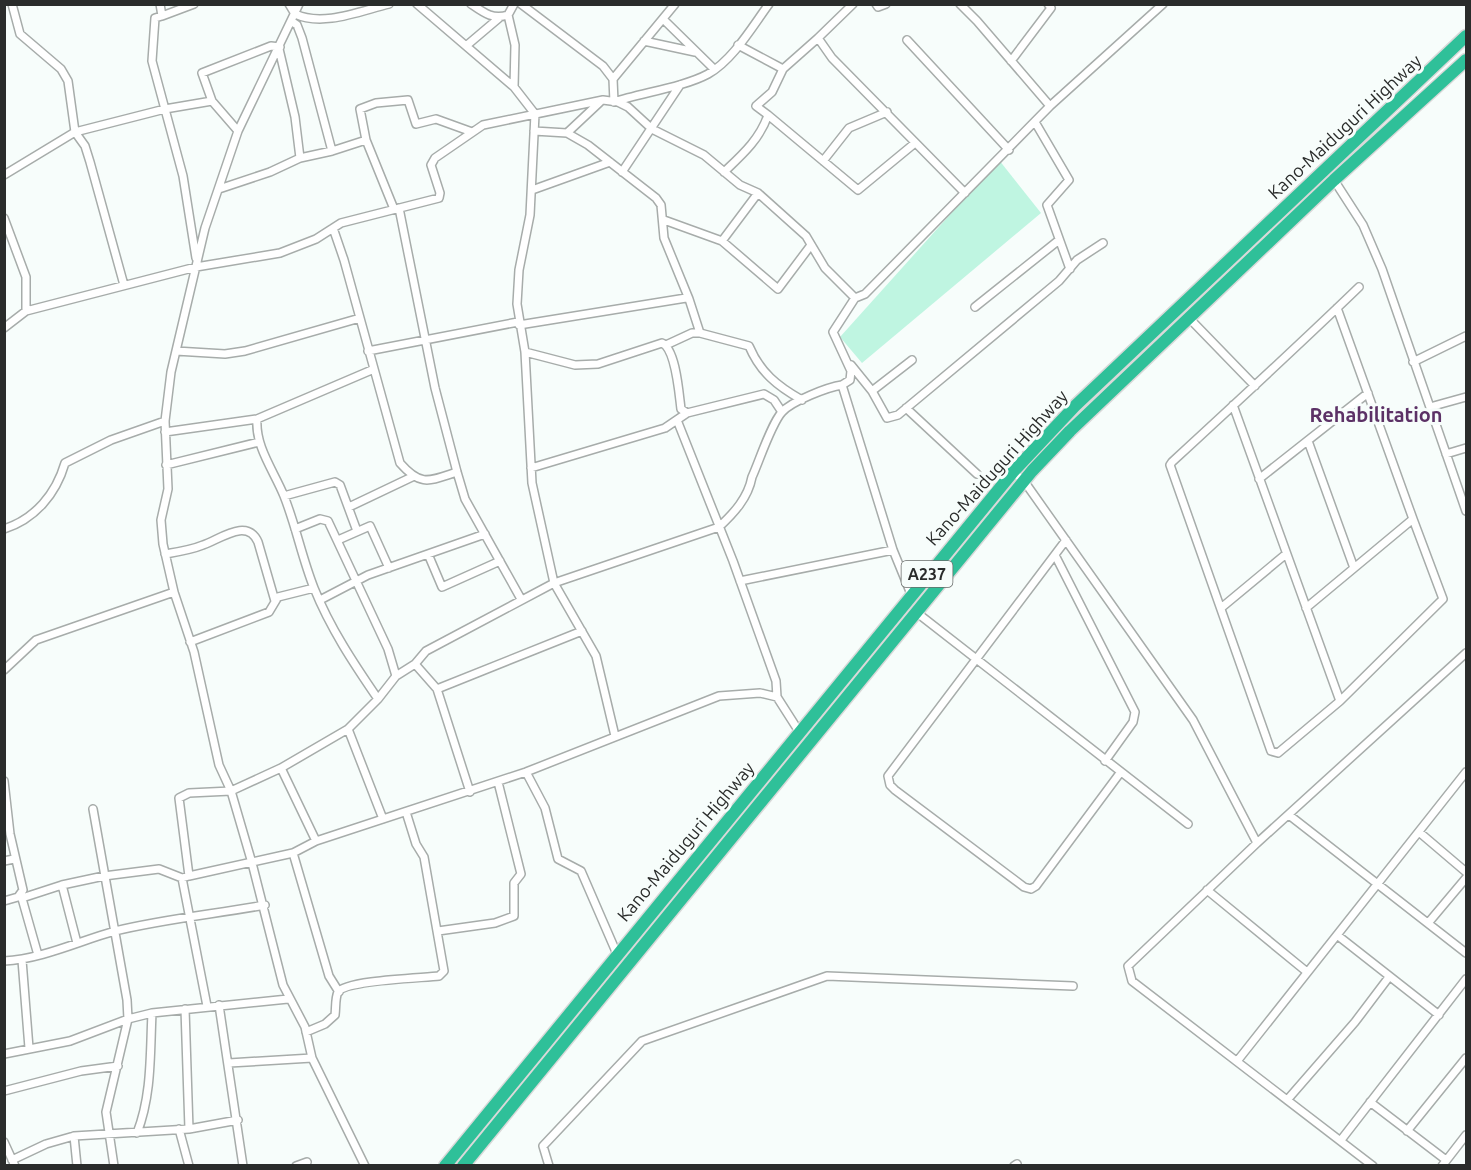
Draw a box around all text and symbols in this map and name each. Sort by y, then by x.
street label: Kano-Maiduguri Highway [1264,50,1425,202]
street label: Kano-Maiduguri Highway [921,385,1071,549]
district label: Rehabilitation [1309,403,1443,426]
road number: A237 [902,561,952,587]
street label: Kano-Maiduguri Highway [613,757,758,925]

